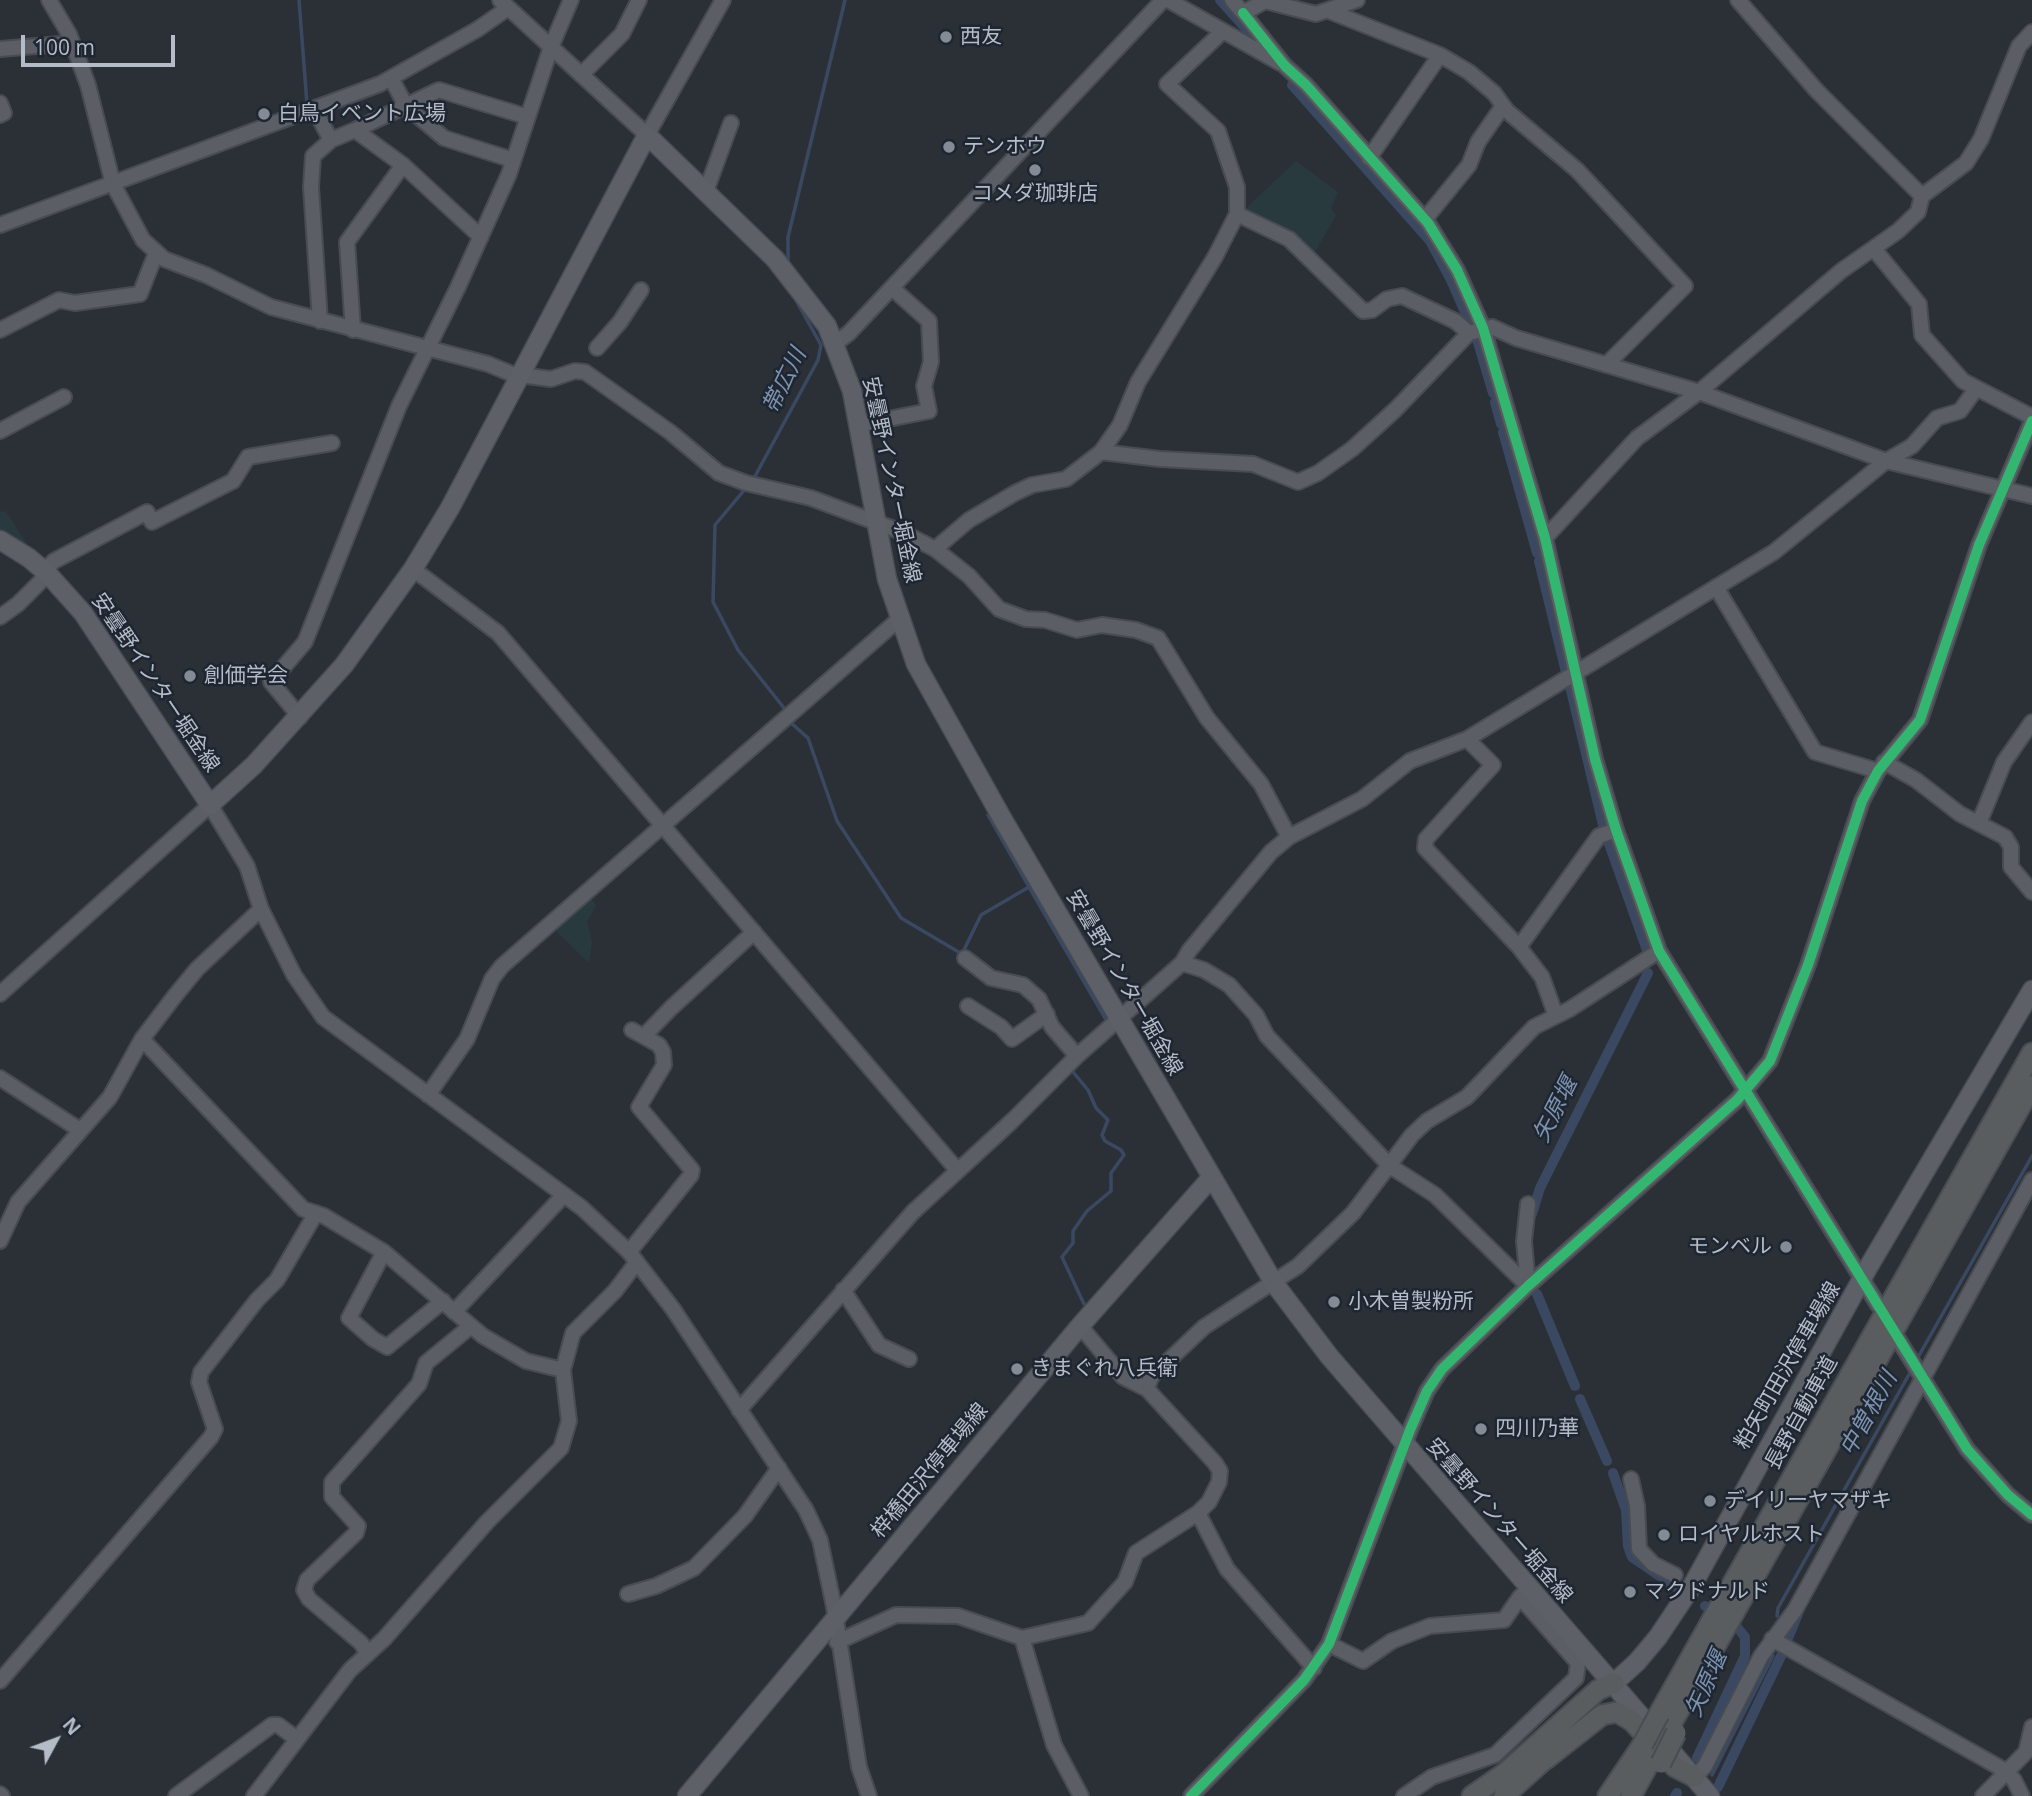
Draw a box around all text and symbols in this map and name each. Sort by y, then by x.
scale bar [24,21,178,65]
place label: 西友 [960,24,1002,50]
marker: 西友 [938,29,954,45]
text: 100 m [34,33,95,61]
place label: 白鳥イベント広場 [278,101,446,127]
marker: 白鳥イベント広場 [256,106,272,122]
place label: テンホウ [963,134,1047,160]
marker: テンホウ [941,139,957,155]
marker: コメダ珈琲店 [1027,162,1043,178]
place label: コメダ珈琲店 [972,181,1098,207]
water label: 帯広川 [757,344,813,418]
street label: 安曇野インター堀金線 [857,375,925,585]
street label: 安曇野インター堀金線 [86,589,224,777]
place label: 創価学会 [204,663,288,689]
marker: 創価学会 [182,668,198,684]
street label: 安曇野インター堀金線 [1061,886,1187,1080]
water label: 矢原堰 [1528,1073,1584,1147]
place label: モンベル [1688,1234,1772,1260]
marker: モンベル [1778,1239,1794,1255]
street label: 粕矢町田沢停車場線 [1730,1278,1846,1454]
place label: 小木曽製粉所 [1348,1289,1474,1315]
marker: 小木曽製粉所 [1326,1294,1342,1310]
street label: 長野自動車道 [1760,1352,1844,1474]
place label: きまぐれ八兵衛 [1031,1356,1178,1382]
marker: きまぐれ八兵衛 [1009,1361,1025,1377]
water label: 中曽根川 [1835,1367,1903,1461]
street label: 梓橋田沢停車場線 [866,1399,994,1543]
place label: 四川乃華 [1495,1416,1579,1442]
marker: 四川乃華 [1473,1421,1489,1437]
street label: 安曇野インター堀金線 [1421,1433,1577,1609]
place label: デイリーヤマザキ [1724,1488,1892,1514]
marker: デイリーヤマザキ [1702,1493,1718,1509]
place label: ロイヤルホスト [1678,1522,1825,1548]
marker: ロイヤルホスト [1656,1527,1672,1543]
place label: マクドナルド [1644,1579,1770,1605]
marker: マクドナルド [1622,1584,1638,1600]
water label: 矢原堰 [1680,1647,1734,1721]
north arrow [21,1705,91,1775]
text: N [57,1712,87,1741]

